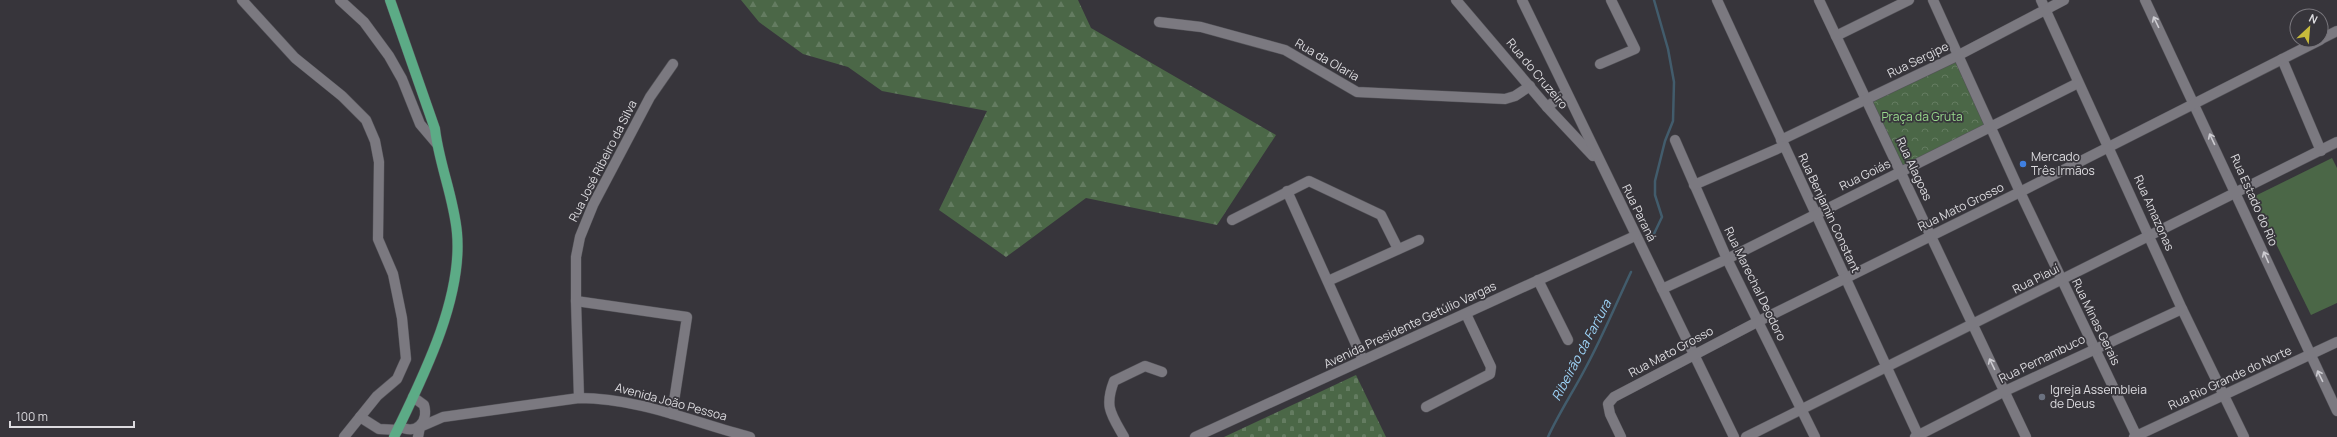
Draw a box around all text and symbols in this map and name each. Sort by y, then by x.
north arrow [2289,8,2329,48]
text: N [2307,10,2321,27]
one-way arrow [2152,16,2159,28]
street label: Rua da Olaria [1292,34,1363,85]
street label: Rua do Cruzeiro [1503,35,1572,113]
street label: Rua Sergipe [1884,37,1951,82]
street label: Rua José Ribeiro da Silva [564,97,641,225]
park label: Praça da Gruta [1881,108,1963,125]
one-way arrow [2208,133,2215,145]
street label: Rua Alagoas [1892,134,1937,203]
place label: Mercado Três Irmãos [2031,148,2095,179]
street label: Rua Benjamin Constant [1794,150,1865,275]
street label: Rua Estado do Rio [2227,151,2282,249]
street label: Rua Goiás [1836,155,1893,194]
marker: Mercado Três Irmãos [2018,159,2028,169]
street label: Rua Amazonas [2130,172,2179,253]
street label: Rua Mato Grosso [1915,178,2007,235]
street label: Rua Paraná [1618,181,1661,244]
street label: Rua Marechal Deodoro [1720,224,1791,344]
one-way arrow [2262,252,2269,264]
street label: Rua Piauí [2009,259,2062,298]
street label: Rua Minas Gerais [2068,276,2125,368]
street label: Avenida Presidente Getúlio Vargas [1321,277,1499,372]
water label: Ribeirão da Fartura [1547,296,1616,404]
street label: Rua Mato Grosso [1625,322,1716,381]
street label: Rua Pernambuco [1996,330,2088,387]
street label: Rua Rio Grande do Norte [2165,341,2294,414]
one-way arrow [1988,358,1995,370]
one-way arrow [2316,370,2323,382]
street label: Avenida João Pessoa [613,378,729,425]
place label: Igreja Assembleia de Deus [2050,381,2147,412]
marker: Igreja Assembleia de Deus [2037,392,2047,402]
scale bar [10,403,134,429]
text: 100 m [16,408,48,425]

